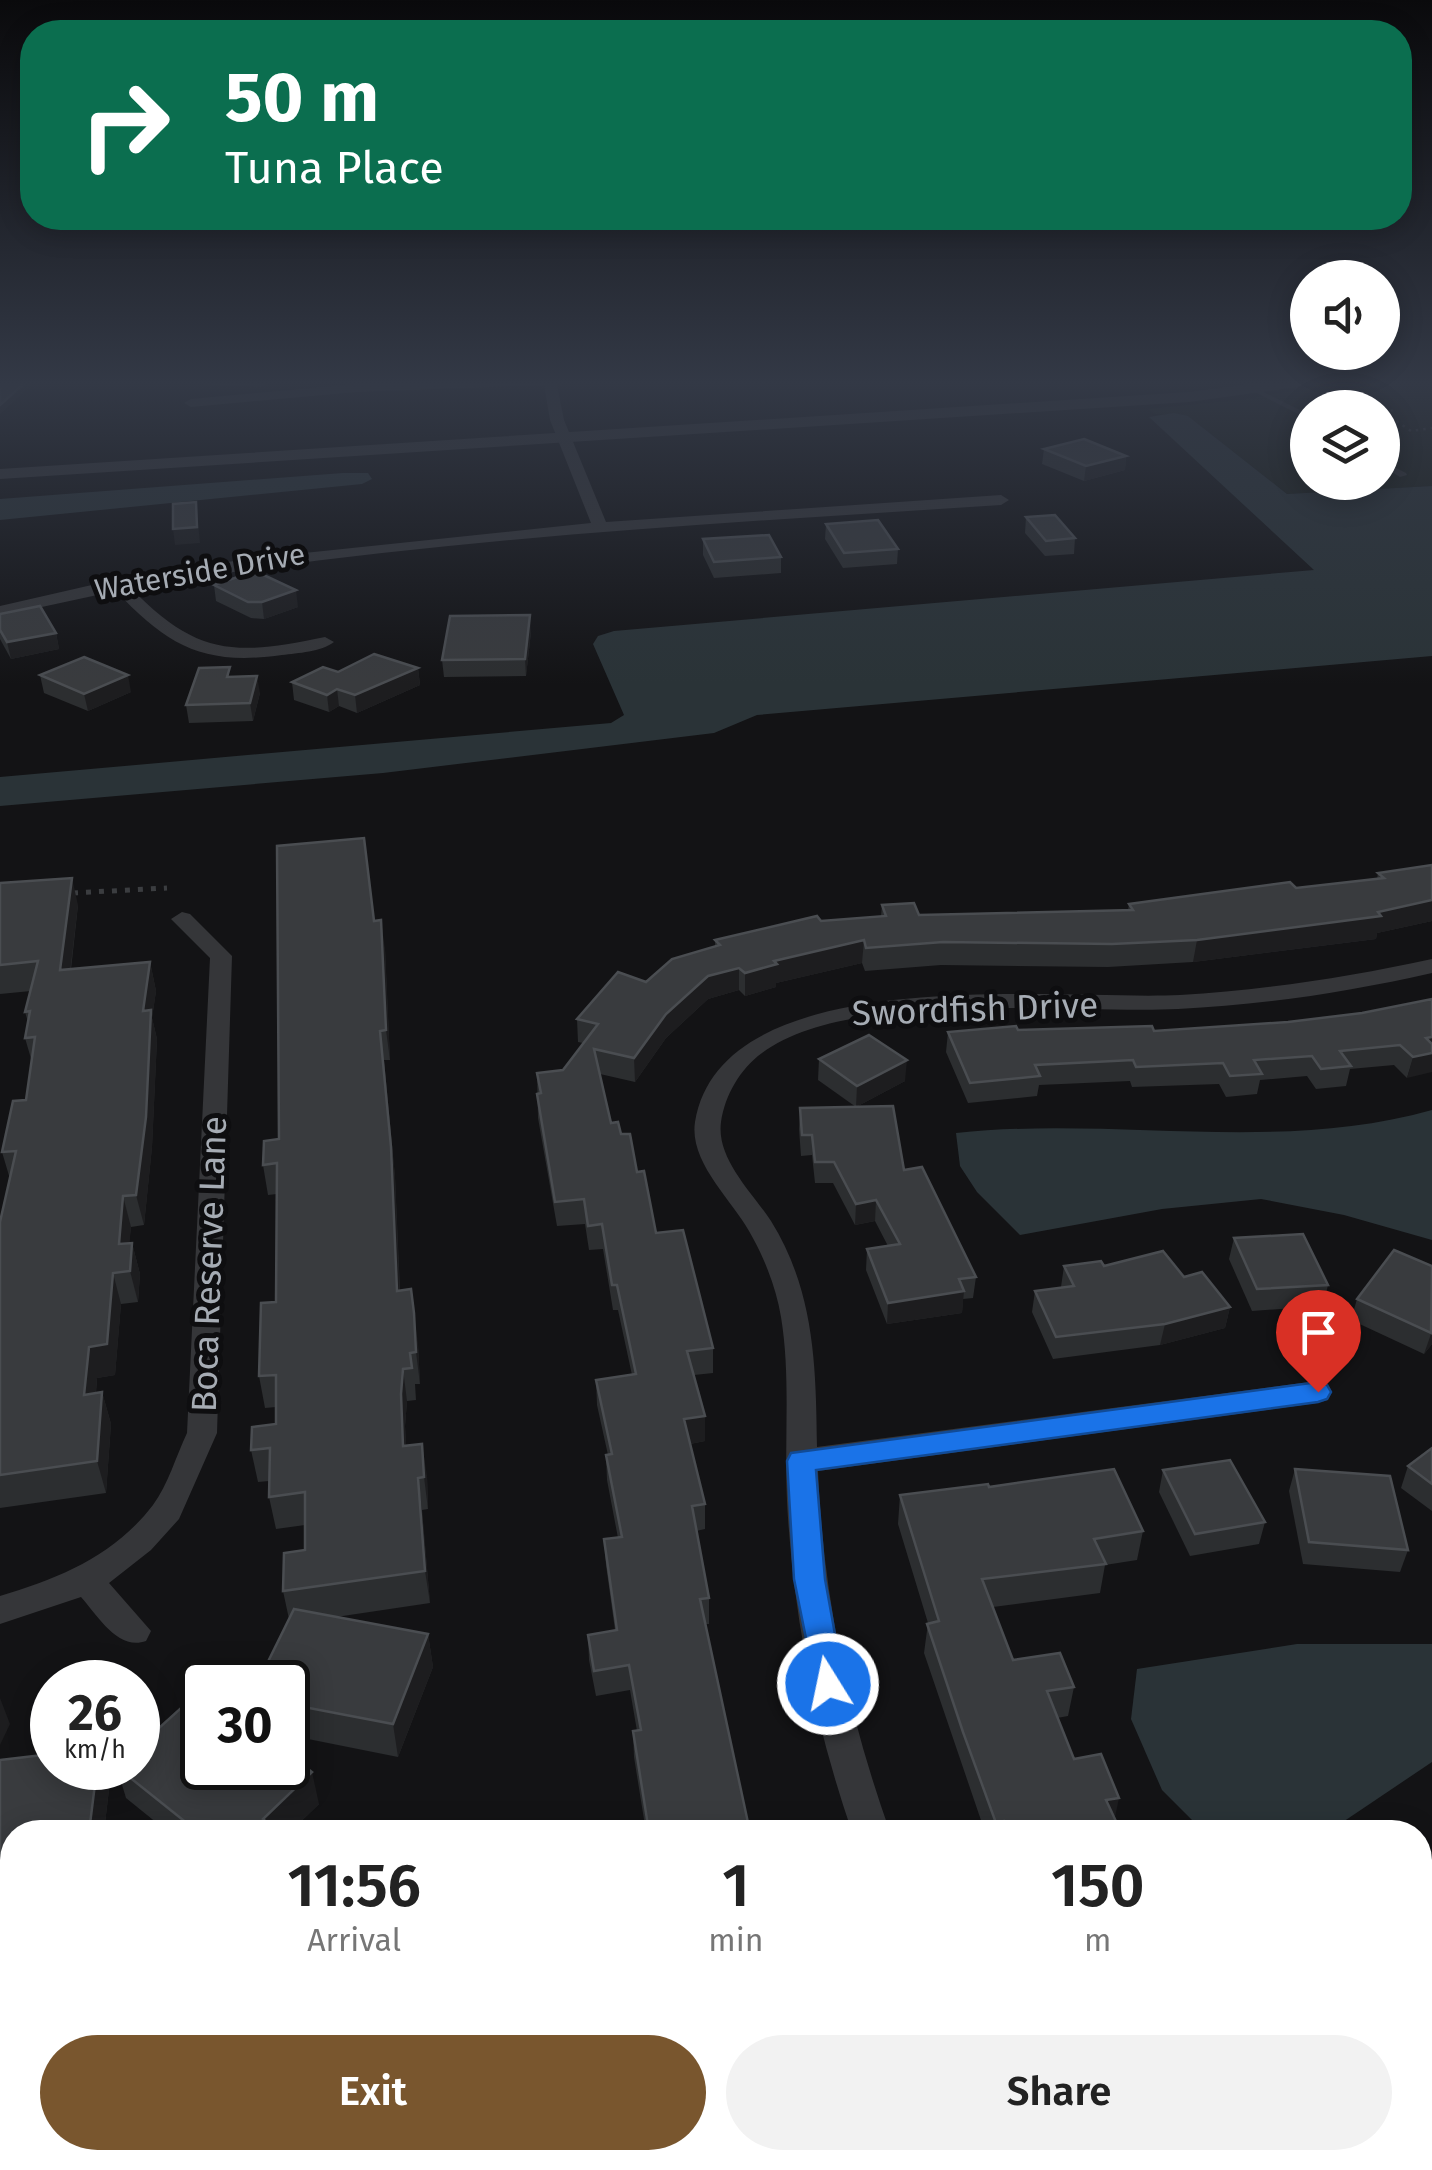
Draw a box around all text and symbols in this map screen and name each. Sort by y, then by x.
text: 50 m [225,56,379,140]
icon: right [60,60,190,190]
text: Tuna Place [225,141,444,195]
map controls [1290,260,1400,500]
button: sound [1290,260,1400,370]
button: layers [1290,390,1400,500]
street label: Waterside Drive [92,536,308,608]
street label: Swordfish Drive [851,984,1099,1034]
street label: Boca Reserve Lane [183,1115,235,1413]
pin [1276,1290,1361,1393]
icon: arrive [1291,1305,1346,1360]
position arrow [776,1632,880,1736]
speed limit sign: 30 [180,1660,310,1790]
text: 26 [68,1683,122,1743]
text: km/h [64,1735,126,1765]
text: 11:56 [287,1850,421,1922]
text: 1 [722,1850,750,1922]
text: 150 [1051,1850,1145,1922]
text: Arrival [307,1921,401,1959]
text: min [708,1921,763,1959]
text: m [1084,1921,1111,1959]
button: Exit [40,2035,706,2150]
button: Share [726,2035,1392,2150]

